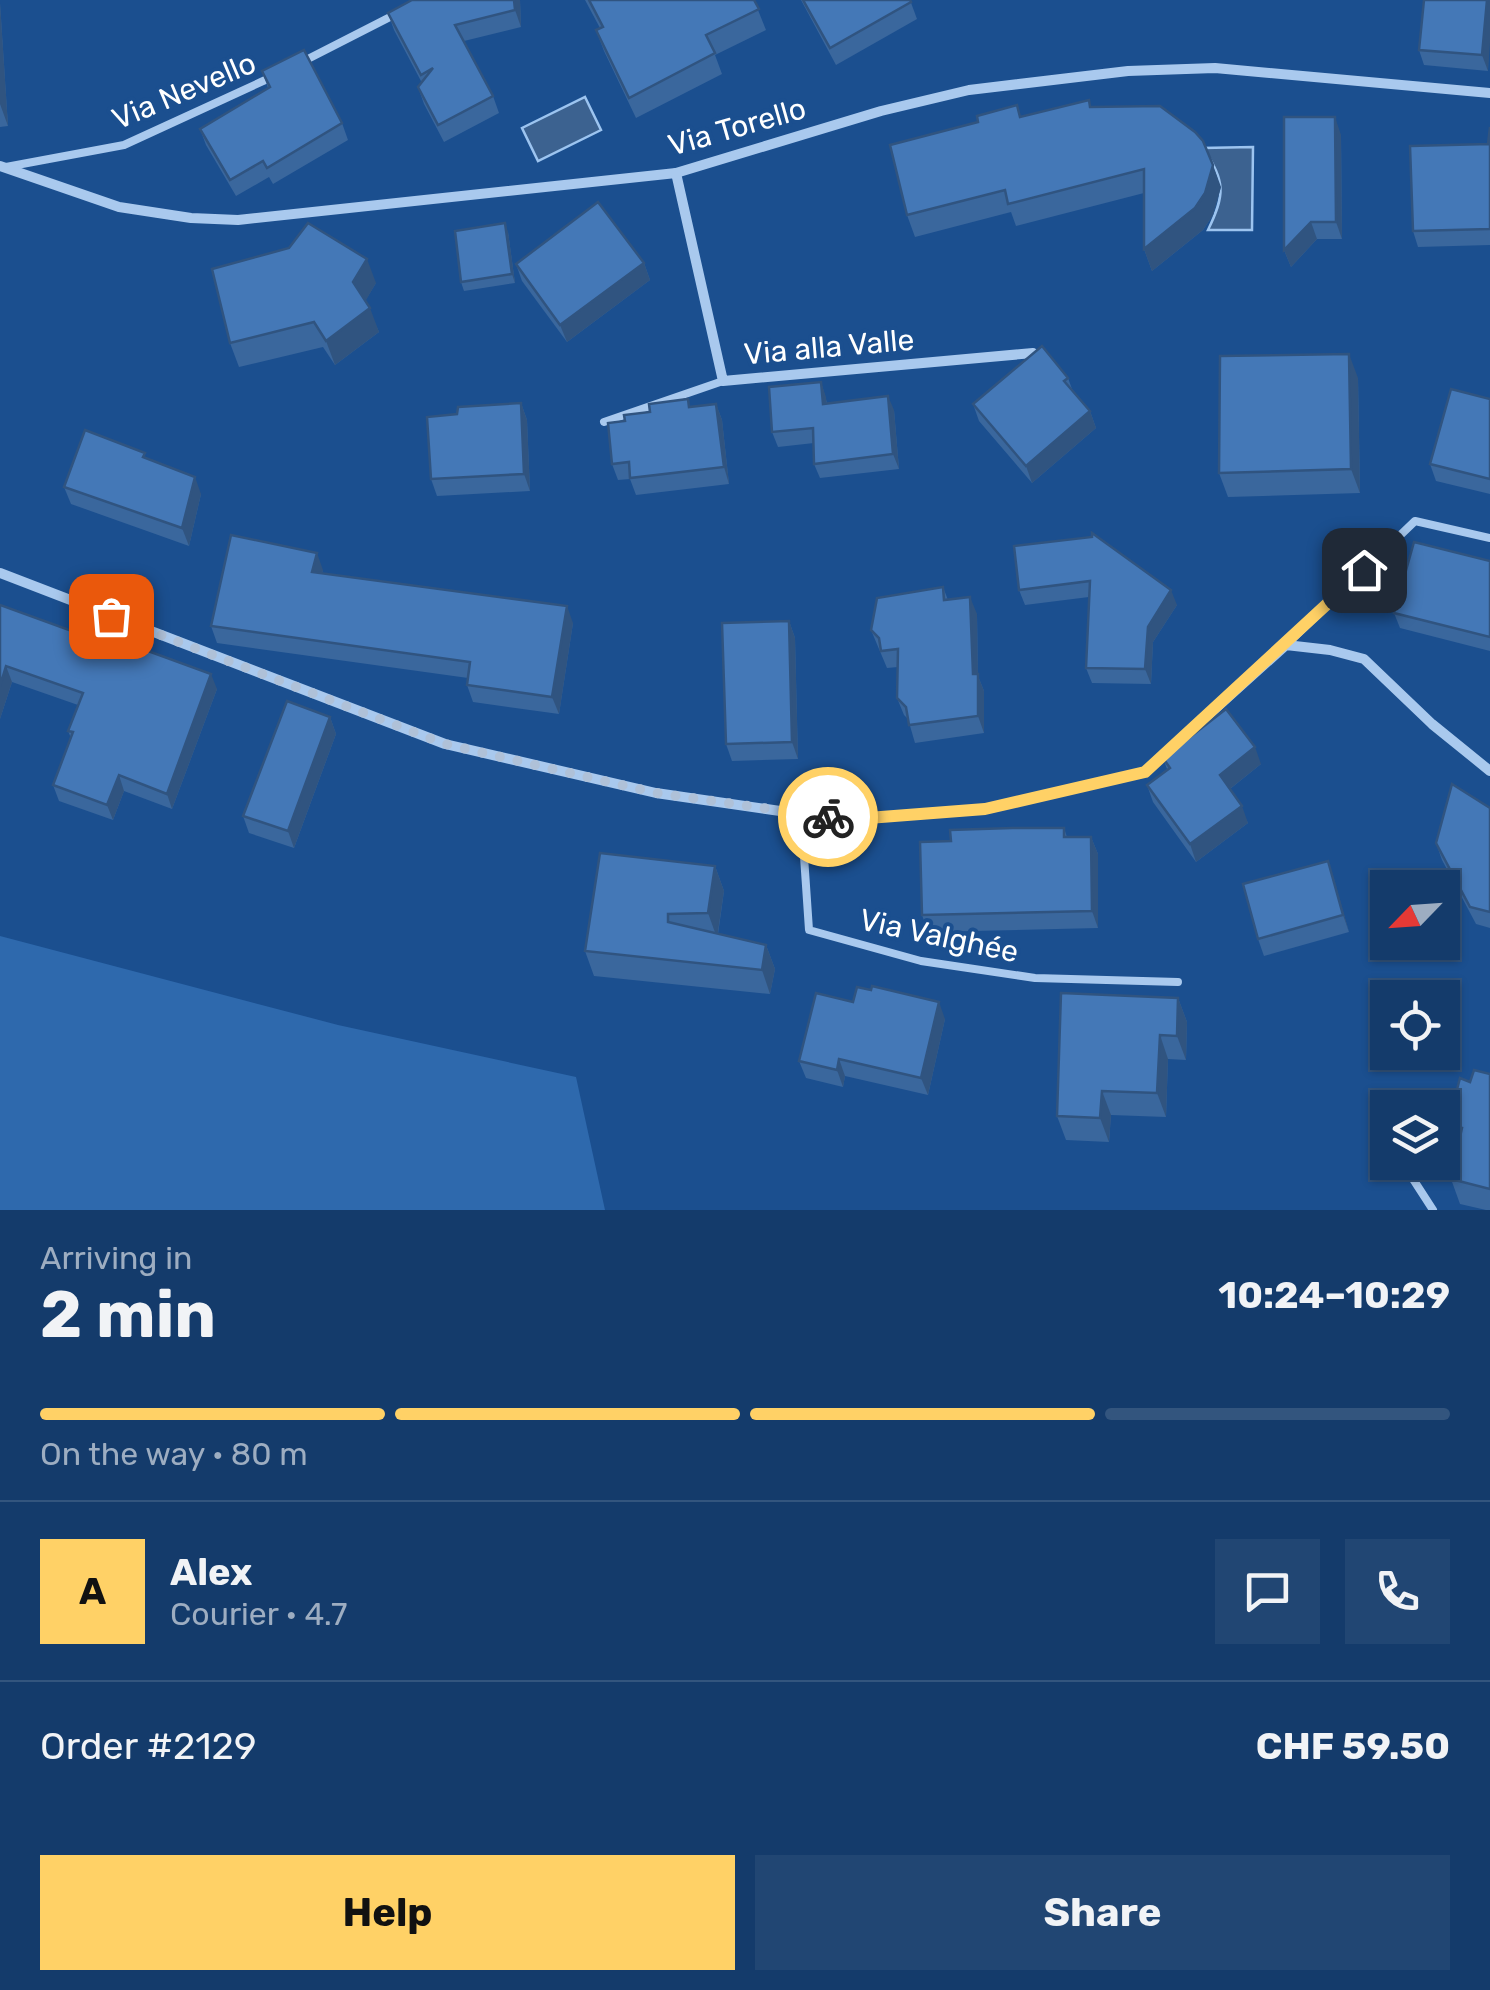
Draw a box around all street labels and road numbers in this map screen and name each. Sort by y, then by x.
street label: Via Nevello [107,45,261,137]
street label: Via Torello [664,90,810,164]
street label: Via alla Valle [742,322,916,372]
street label: Via Valghée [856,902,1022,970]

